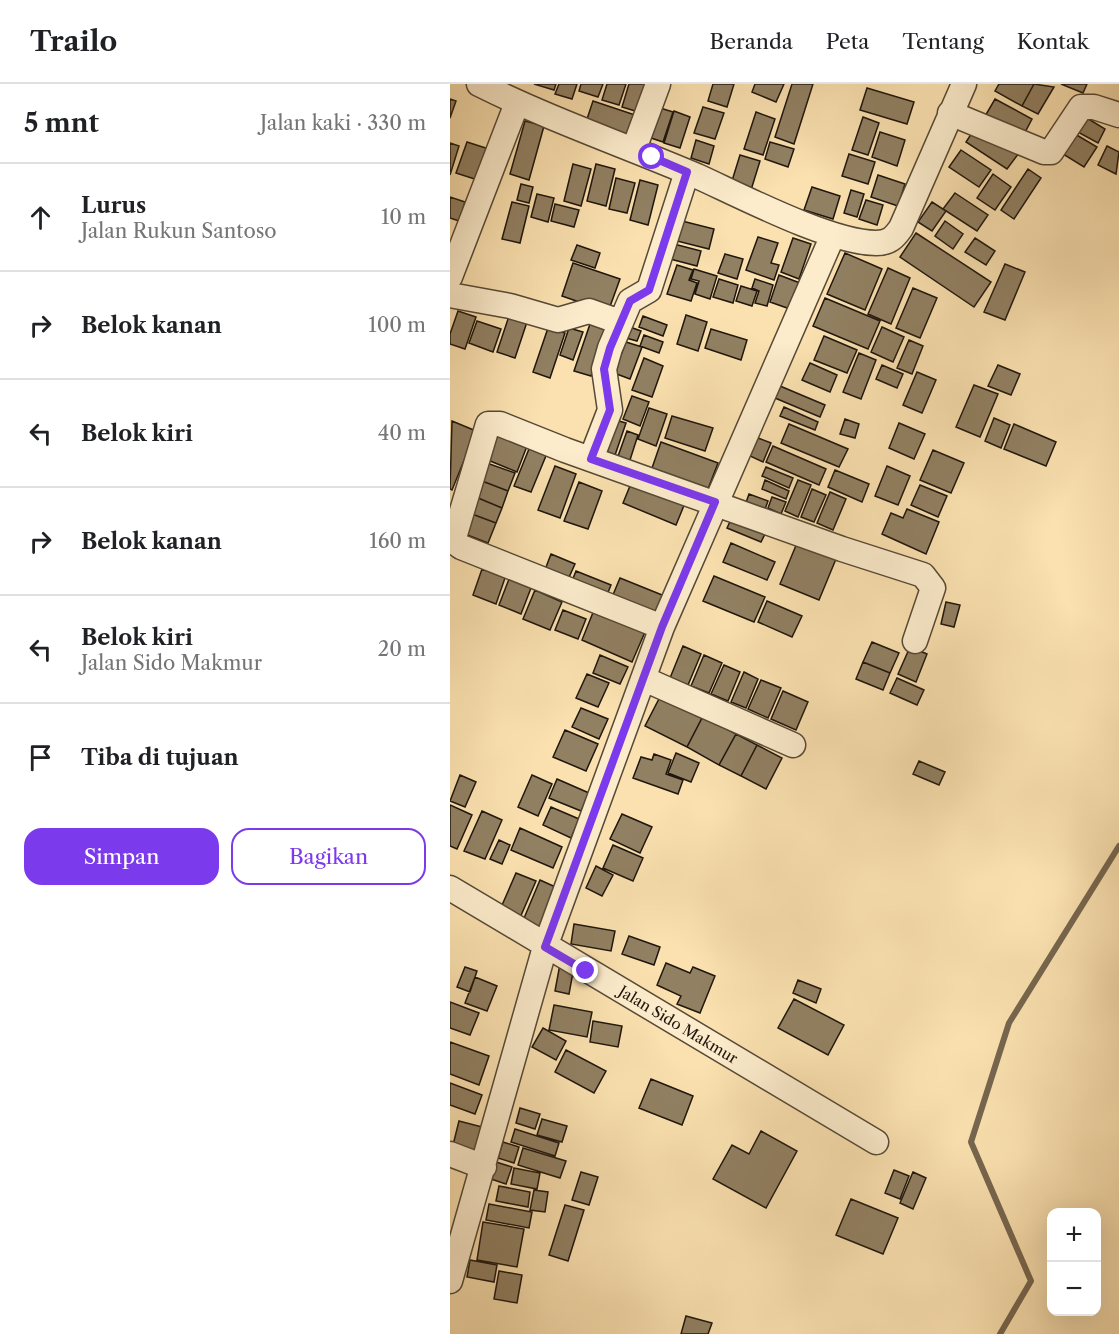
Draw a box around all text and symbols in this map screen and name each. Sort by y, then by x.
text: Trailo [30,24,117,58]
text: Beranda [710,29,793,54]
text: Peta [826,29,869,54]
text: Tentang [902,29,984,54]
text: Kontak [1017,29,1089,54]
text: 5 mnt [24,107,99,139]
text: Jalan kaki · 330 m [260,111,426,135]
route start [638,143,664,169]
text: Lurus [81,192,146,219]
icon: ahead [24,201,57,234]
text: 10 m [381,205,426,229]
text: Jalan Rukun Santoso [81,219,277,243]
icon: right [24,309,57,342]
text: Belok kanan [81,312,222,339]
text: 100 m [368,313,426,337]
icon: left [24,417,57,450]
text: Belok kiri [81,420,193,447]
text: 40 m [378,421,426,445]
icon: right [24,525,57,558]
text: Belok kanan [81,528,222,555]
text: 160 m [369,529,426,553]
text: Belok kiri [81,624,193,651]
icon: left [24,633,57,666]
text: 20 m [378,637,426,661]
text: Jalan Sido Makmur [81,651,262,675]
icon: arrive [24,741,57,774]
text: Tiba di tujuan [81,744,239,771]
button: Simpan [24,828,219,885]
button: Bagikan [231,828,426,885]
route end [572,957,598,983]
street label: Jalan Sido Makmur [613,980,742,1068]
map controls [1047,1208,1101,1316]
button: + [1047,1208,1101,1262]
button: − [1047,1262,1101,1316]

